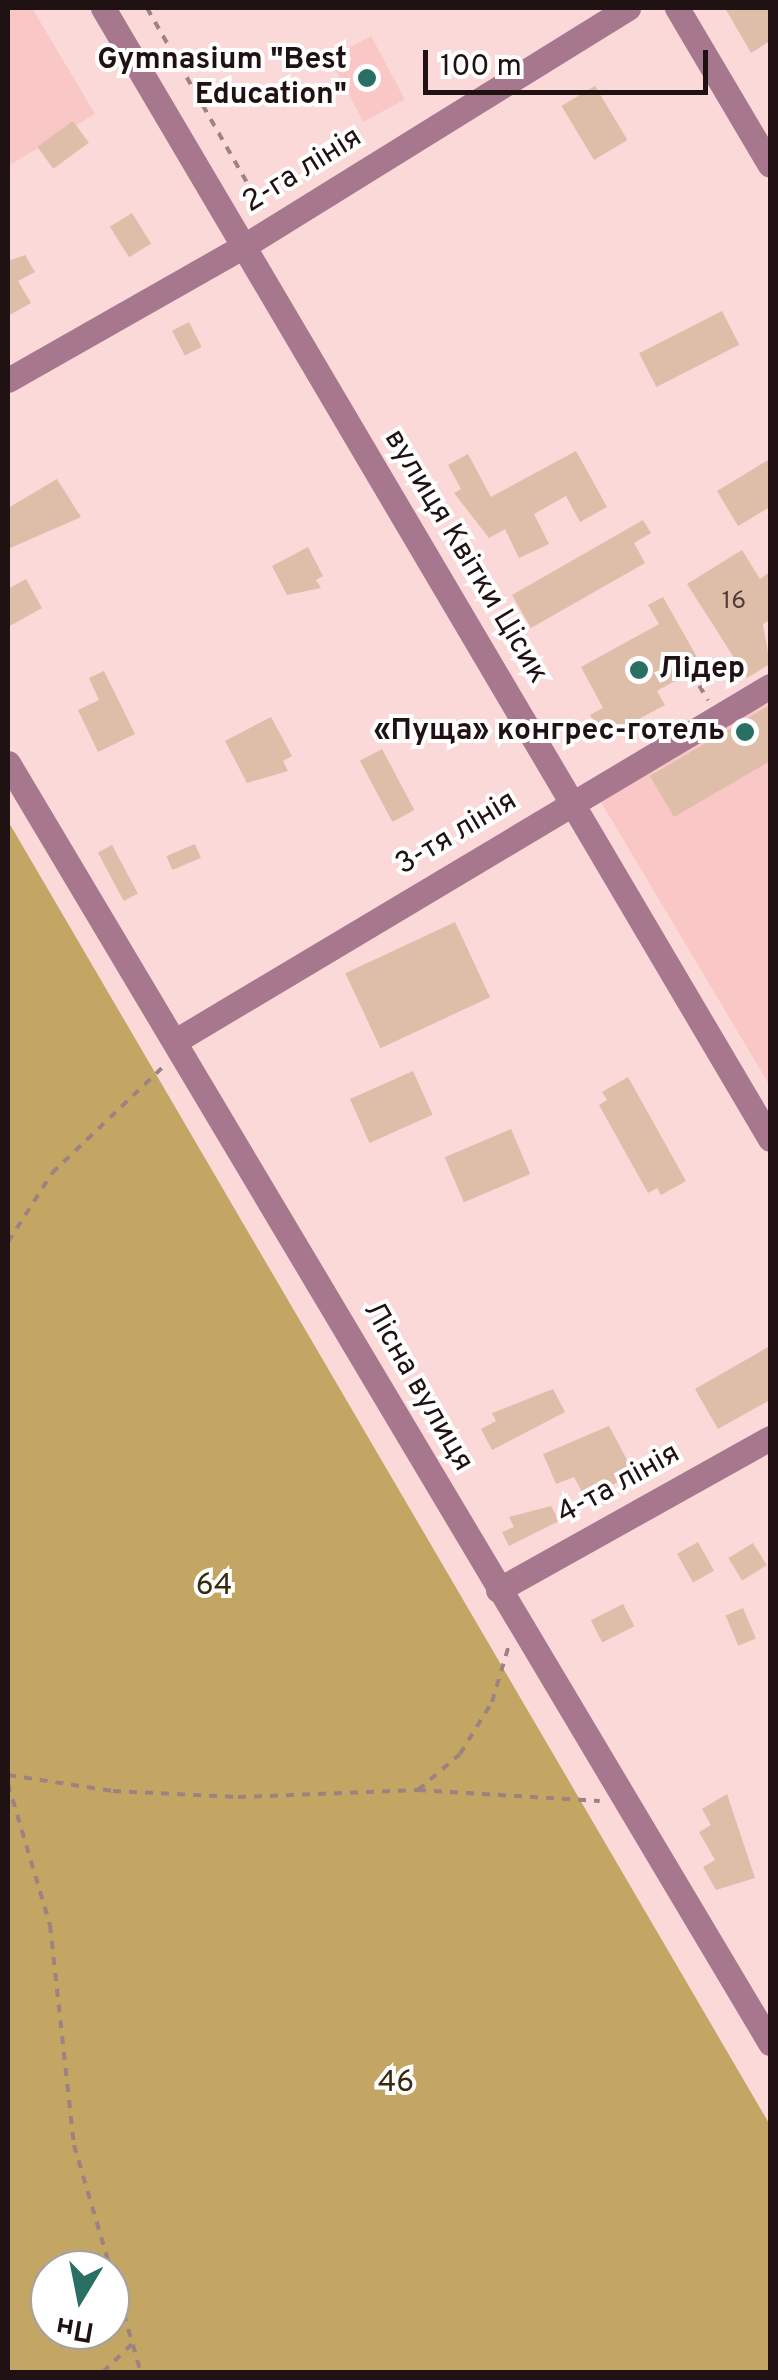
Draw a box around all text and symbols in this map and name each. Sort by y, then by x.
scale bar [428,30,713,92]
place label: Gymnasium "Best Education" [97,43,347,114]
text: 100 m [440,49,522,86]
marker: Gymnasium "Best Education" [356,67,378,89]
street label: 2-га лінія [237,120,369,222]
street label: вулиця Квітки Цісик [375,424,555,690]
house number: 16 [722,587,746,617]
place label: Лідер [659,652,745,688]
marker: Лідер [628,659,650,681]
place label: «Пуща» конгрес-готель [374,714,725,750]
marker: «Пуща» конгрес-готель [734,721,756,743]
street label: 3-тя лінія [390,784,524,884]
street label: Лісна вулиця [354,1296,480,1478]
street label: 4-та лінія [551,1437,687,1533]
park label: 64 [196,1569,232,1605]
park label: 46 [378,2066,414,2102]
north arrow [30,2250,130,2350]
text: Пн [53,2307,97,2349]

